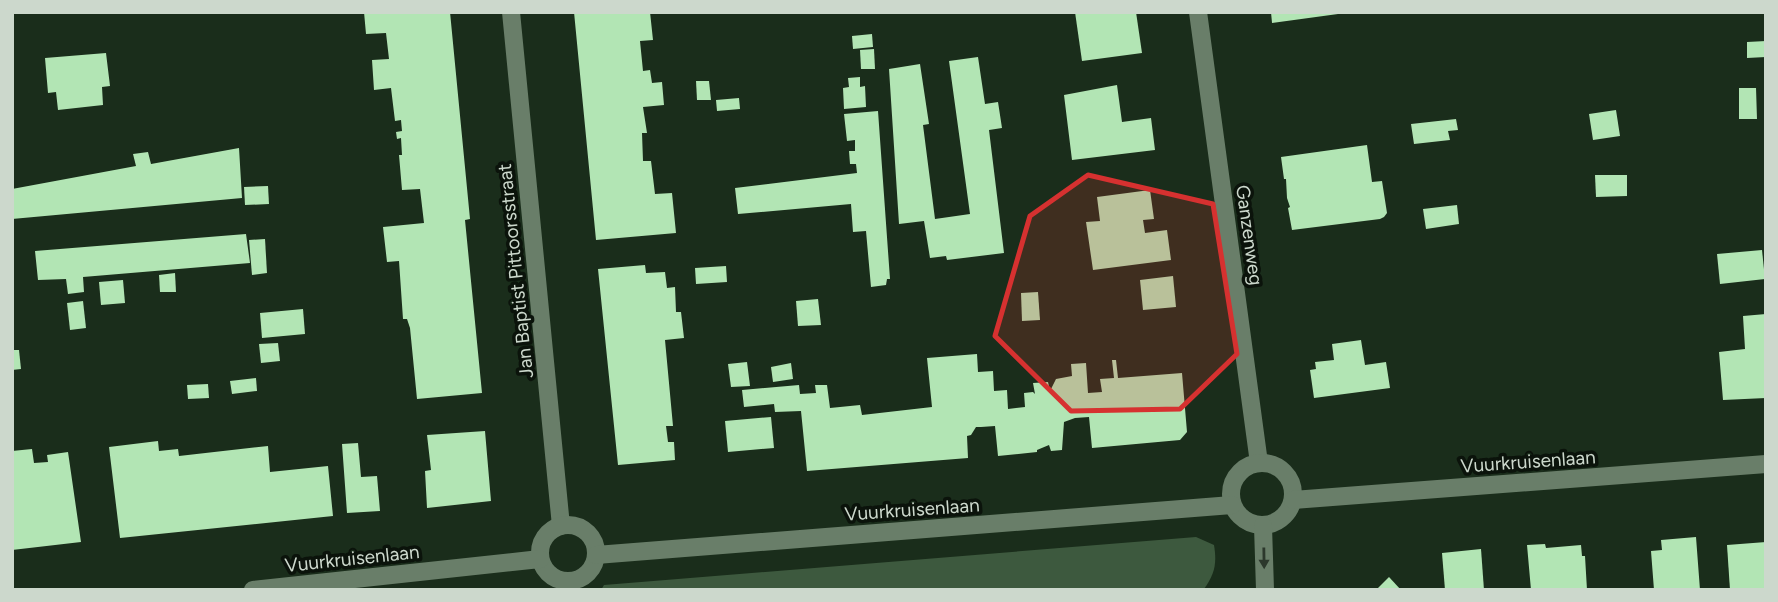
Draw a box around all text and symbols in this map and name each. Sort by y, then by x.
street label: Jan Baptist Pittoorsstraat [493,162,538,379]
street label: Ganzenweg [1231,183,1268,287]
street label: Vuurkruisenlaan [1460,445,1596,478]
street label: Vuurkruisenlaan [844,493,980,526]
street label: Vuurkruisenlaan [284,540,421,577]
one-way arrow [1259,547,1270,569]

